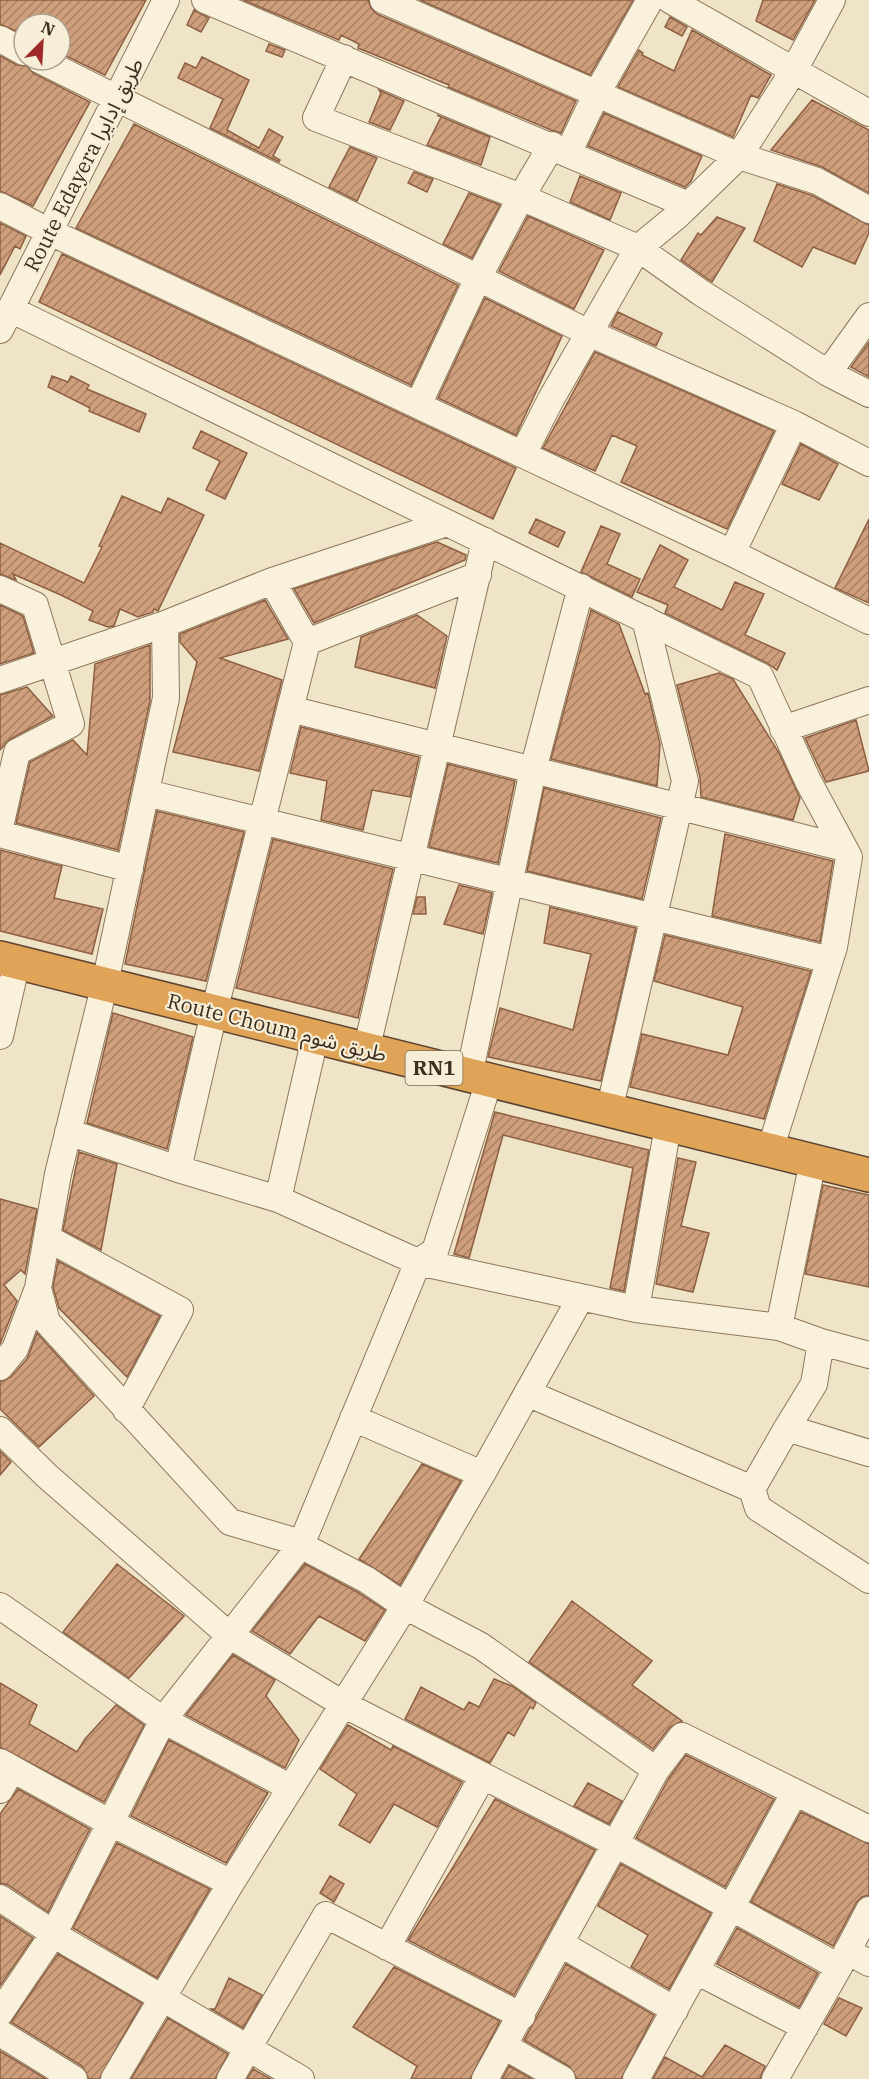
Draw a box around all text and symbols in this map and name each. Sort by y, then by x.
north arrow [12,12,72,72]
text: N [38,17,58,40]
street label: Route Edayera طريق إدايرا [17,53,149,276]
street label: Route Choum طريق شوم [164,986,390,1071]
road number: RN1 [406,1051,462,1085]

